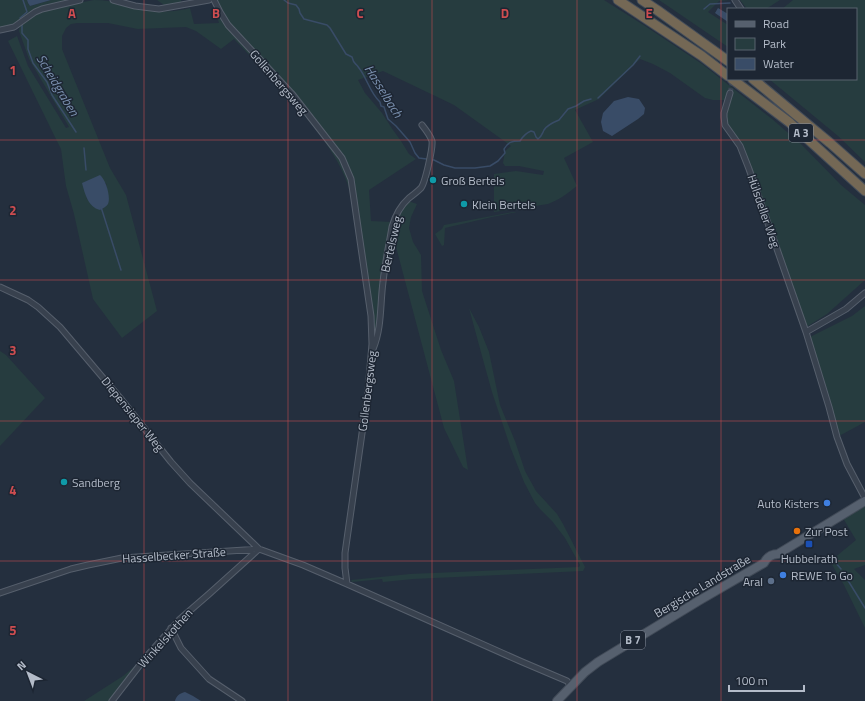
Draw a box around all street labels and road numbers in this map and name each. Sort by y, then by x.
street label: Gollenbergsweg [245,45,313,119]
road number: A 3 [789,124,813,142]
street label: Hülsdeller Weg [743,172,785,250]
street label: Bertelsweg [375,214,407,274]
street label: Gollenbergsweg [353,350,381,432]
street label: Diepensieper Weg [97,373,169,455]
street label: Hasselbecker Straße [122,542,226,568]
street label: Bergische Landstraße [650,550,754,622]
street label: Winkelskothen [133,604,197,672]
road number: B 7 [621,631,645,649]

